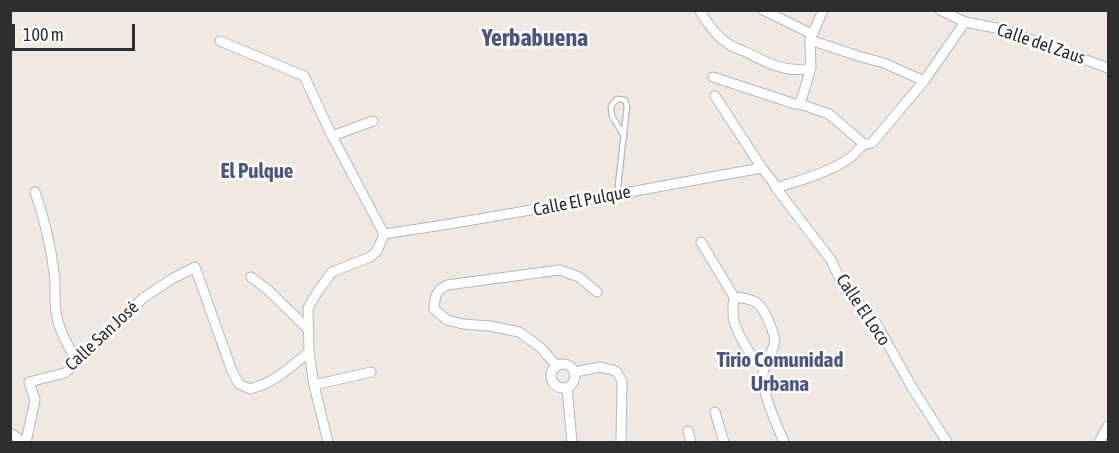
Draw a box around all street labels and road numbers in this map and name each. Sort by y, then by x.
street label: Calle del Zaus [994,19,1088,69]
street label: Calle El Pulque [531,181,633,221]
street label: Calle El Loco [831,270,895,350]
street label: Calle San José [61,297,143,375]

